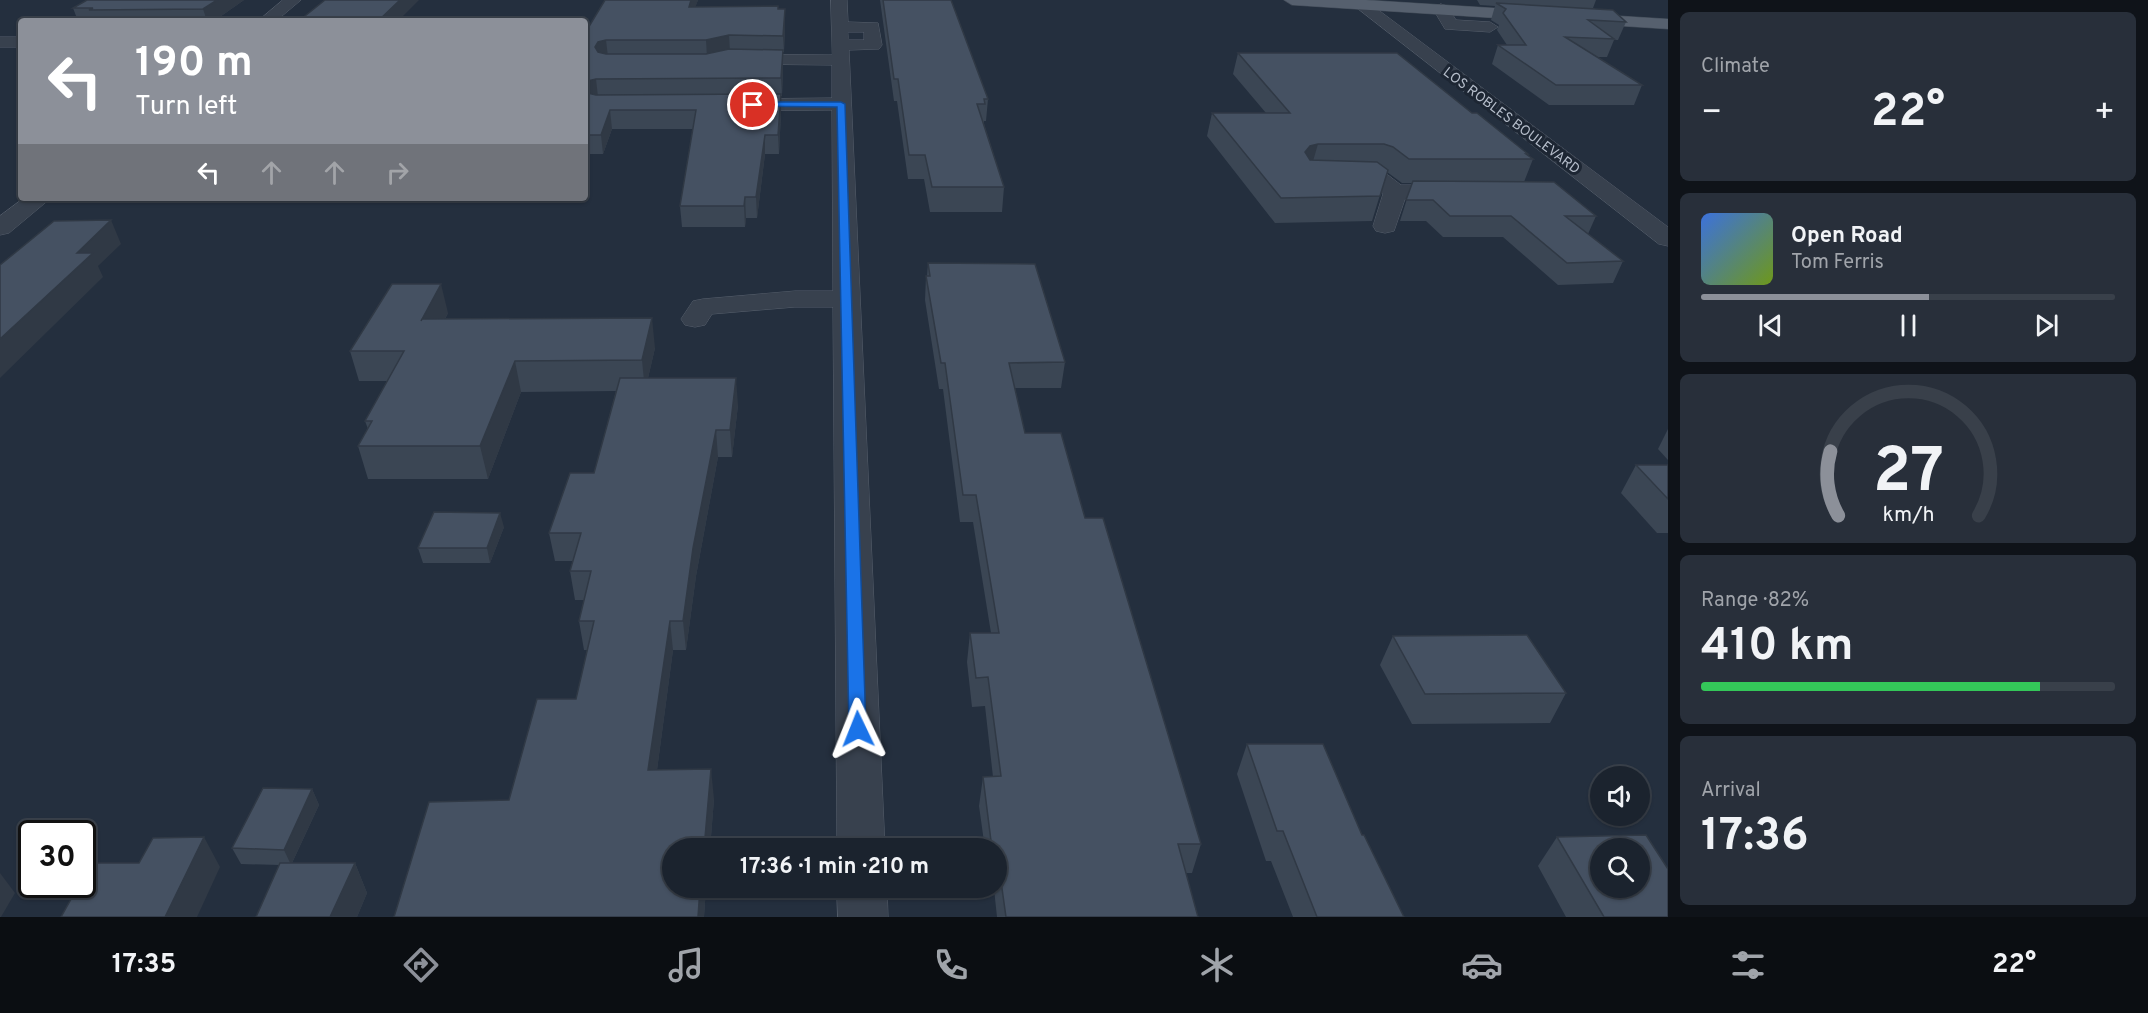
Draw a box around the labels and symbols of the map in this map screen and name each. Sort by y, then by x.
street label: LOS ROBLES BOULEVARD [1439,64,1583,178]
pin [727,79,778,130]
position arrow [826,697,890,761]
speed limit sign: 30 [18,820,96,898]

